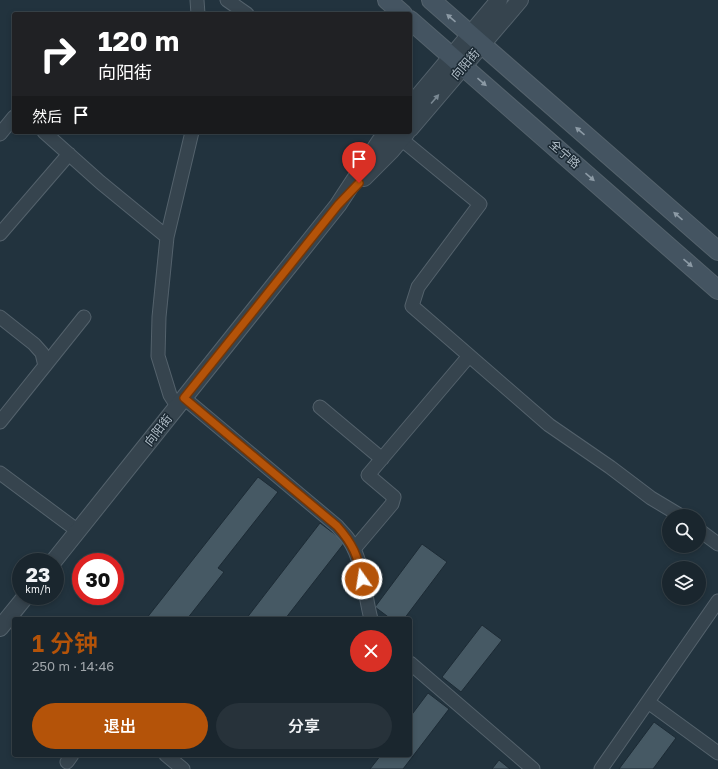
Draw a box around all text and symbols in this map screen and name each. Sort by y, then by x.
one-way arrow [446,13,456,22]
text: 120 m [98,24,179,57]
icon: right [32,28,84,80]
street label: 向阳街 [448,45,482,83]
text: 向阳街 [98,61,152,83]
one-way arrow [477,78,487,87]
one-way arrow [431,94,440,104]
icon: arrive [70,104,92,126]
text: 然后 [32,107,62,125]
one-way arrow [575,126,586,135]
street label: 全宁路 [546,137,584,171]
pin [342,142,376,183]
icon: arrive [348,148,370,170]
one-way arrow [585,172,595,182]
one-way arrow [673,212,683,221]
one-way arrow [683,258,692,267]
street label: 向阳街 [141,411,175,449]
map controls [662,509,706,605]
button: search [662,509,706,553]
speed limit sign: 30 [72,553,124,605]
position arrow [341,558,383,600]
button: layers [662,561,706,605]
text: 23 [26,562,50,586]
text: km/h [25,583,51,595]
text: 1 分钟 [32,628,98,657]
button: close [350,630,392,672]
text: 250 m · 14:46 [32,658,114,674]
button: 退出 [32,703,208,749]
button: 分享 [216,703,392,749]

